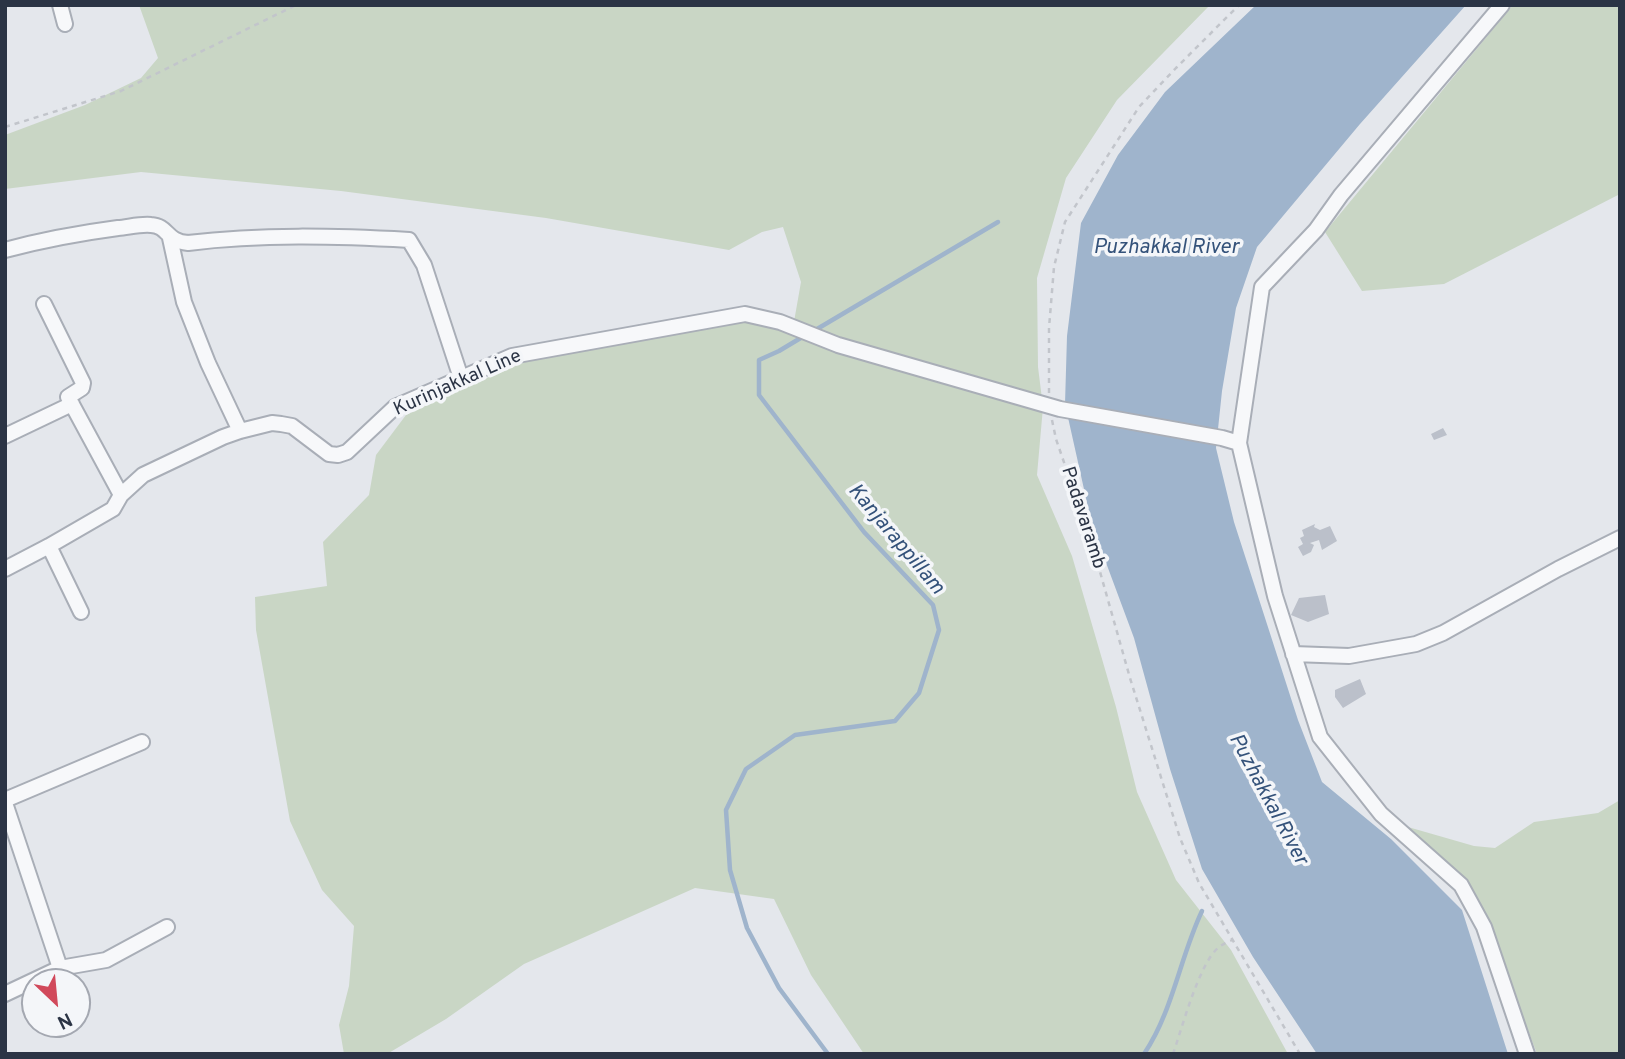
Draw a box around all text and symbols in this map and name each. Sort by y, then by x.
water label: Puzhakkal River [1093,236,1239,262]
street label: Kurinjakkal Line [391,346,525,422]
street label: Padavaramb [1055,464,1109,572]
water label: Kanjarappillam [841,479,949,601]
water label: Puzhakkal River [1222,730,1312,870]
north arrow [21,968,91,1038]
text: N [53,1006,76,1034]

